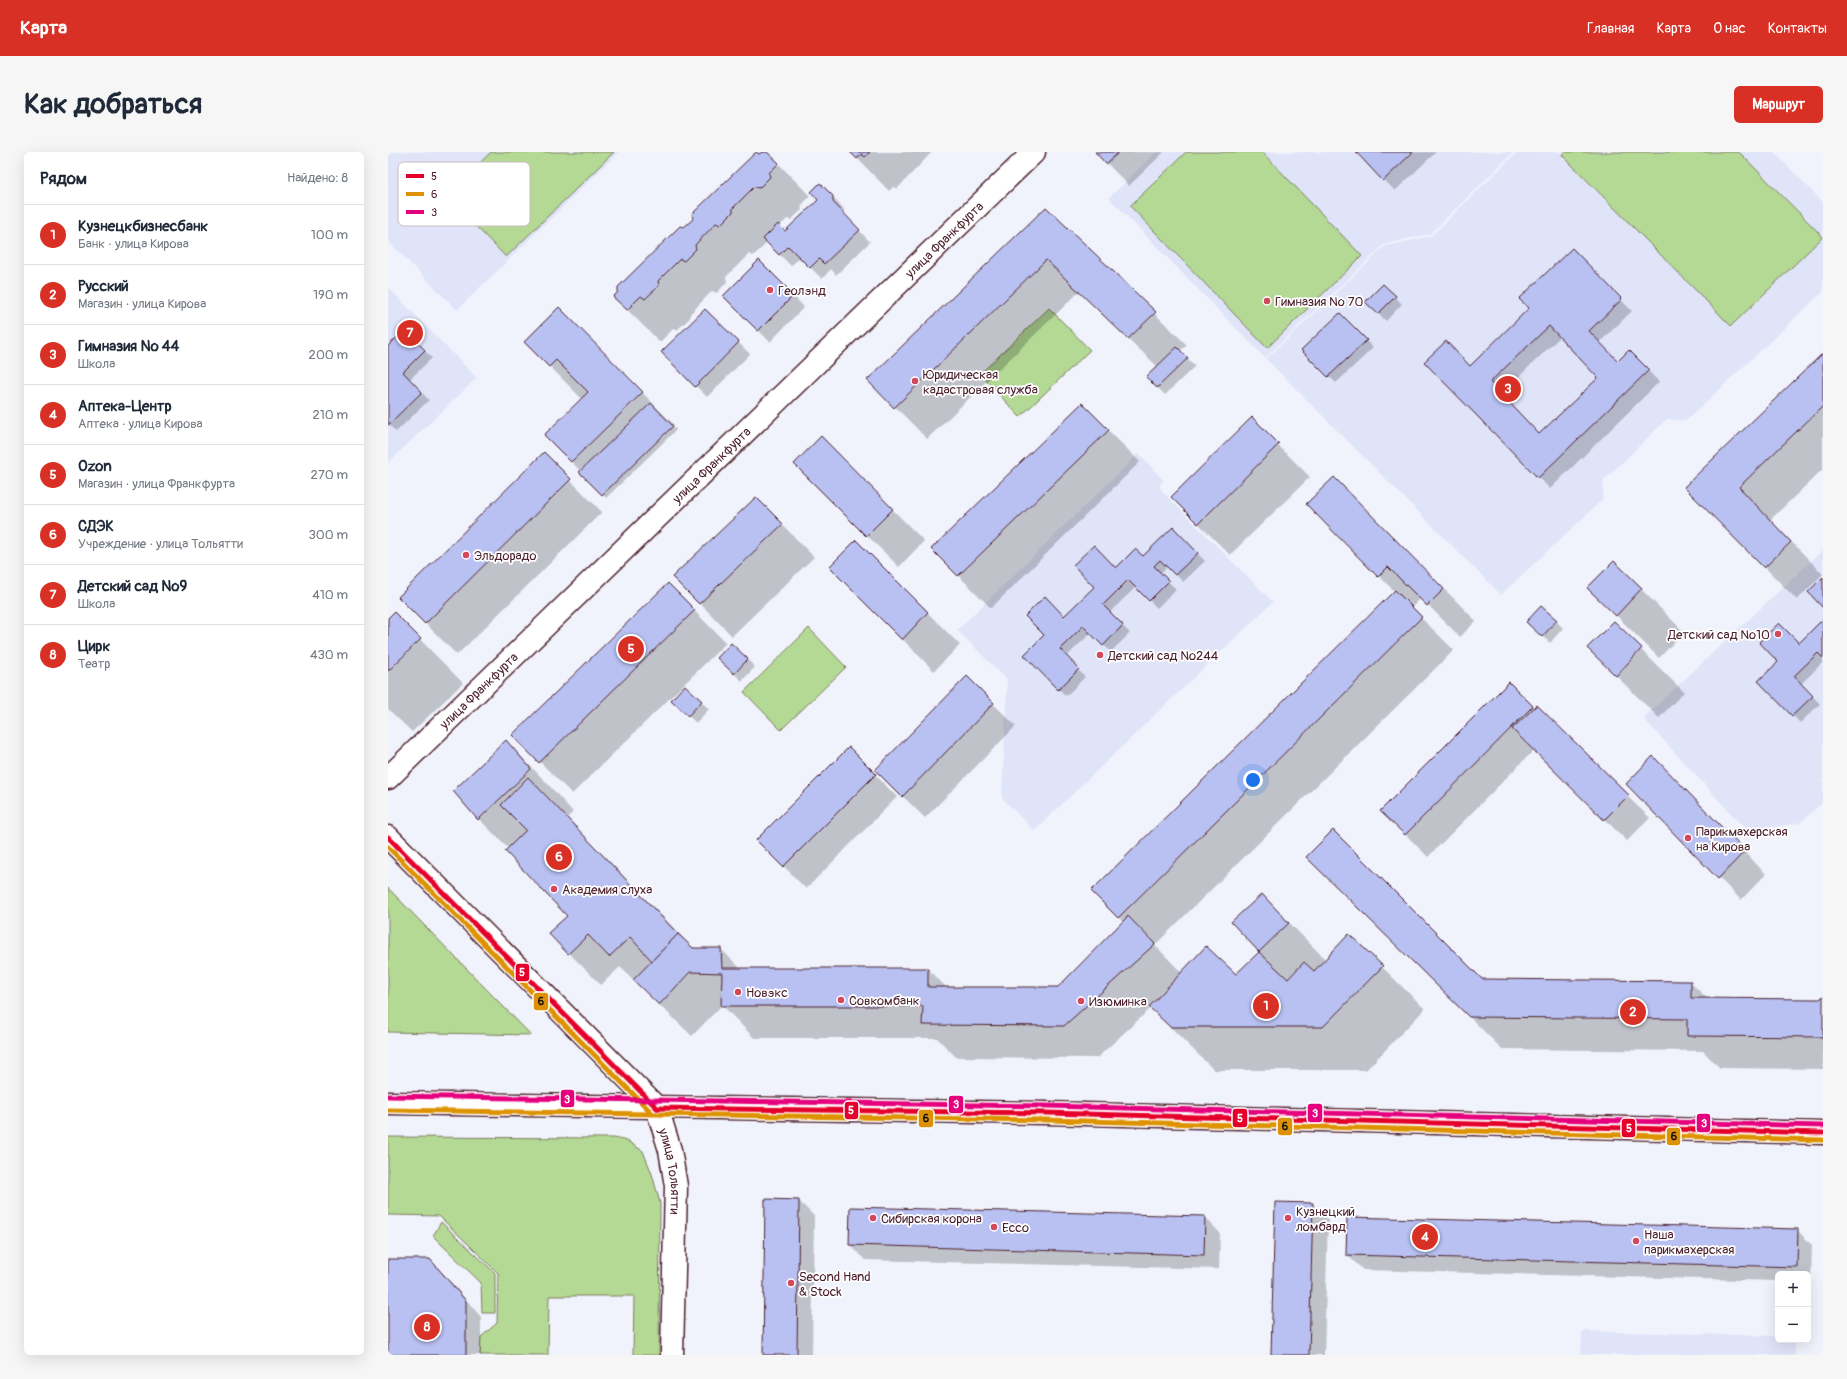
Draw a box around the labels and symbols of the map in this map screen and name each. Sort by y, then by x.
legend [398,162,530,226]
text: 5 [431,170,437,183]
text: 6 [431,188,437,201]
street label: улица Франкфурта [901,199,987,282]
text: 3 [431,206,437,219]
place label: Геолэнд [778,283,826,299]
marker: Геолэнд [765,285,775,295]
place label: Гимназия № 70 [1275,294,1364,310]
marker: Гимназия № 70 [1262,296,1272,306]
pin: 7 [397,318,423,348]
place label: Юридическая кадастровая служба [923,367,1038,398]
pin: 3 [1495,374,1521,404]
marker: Юридическая кадастровая служба [910,376,920,386]
street label: улица Франкфурта [669,424,754,508]
place label: Эльдорадо [474,548,536,564]
marker: Эльдорадо [461,550,471,560]
place label: Детский сад №10 [1667,627,1770,643]
marker: Детский сад №10 [1773,629,1783,639]
pin: 5 [618,634,644,664]
place label: Детский сад №244 [1107,648,1219,664]
street label: улица Франкфурта [436,650,522,733]
marker: Детский сад №244 [1095,650,1105,660]
your location [1243,770,1263,790]
place label: Парикмахерская на Кирова [1696,824,1788,855]
marker: Парикмахерская на Кирова [1683,833,1693,843]
pin: 6 [546,842,572,872]
place label: Академия слуха [562,882,652,898]
marker: Академия слуха [549,884,559,894]
line badge: 5 [515,963,530,982]
text: 5 [519,966,525,979]
place label: Новэкс [746,985,788,1001]
marker: Новэкс [733,987,743,997]
pin: 1 [1253,991,1279,1021]
line badge: 6 [533,992,549,1011]
place label: Совкомбанк [849,993,920,1009]
place label: Изюминка [1089,994,1147,1010]
text: 6 [538,995,545,1008]
marker: Совкомбанк [836,995,846,1005]
marker: Изюминка [1076,996,1086,1006]
pin: 2 [1620,997,1646,1027]
line badge: 3 [560,1089,575,1108]
text: 3 [564,1093,570,1106]
line badge: 3 [948,1095,964,1114]
text: 3 [953,1098,959,1111]
line badge: 5 [844,1101,859,1120]
line badge: 3 [1307,1103,1323,1123]
text: 5 [848,1104,854,1117]
text: 3 [1312,1107,1318,1120]
line badge: 5 [1232,1108,1248,1128]
line badge: 6 [918,1109,934,1128]
text: 6 [923,1112,930,1125]
text: 5 [1237,1112,1243,1125]
line badge: 3 [1696,1113,1711,1133]
line badge: 6 [1277,1117,1293,1136]
text: 3 [1701,1117,1707,1130]
line badge: 5 [1621,1118,1636,1138]
text: 6 [1282,1120,1289,1133]
text: 5 [1626,1122,1632,1135]
street label: улица Тольятти [654,1126,683,1215]
line badge: 6 [1666,1127,1681,1146]
text: 6 [1671,1130,1678,1143]
place label: Кузнецкий ломбард [1296,1204,1355,1235]
place label: Сибирская корона [881,1211,982,1227]
marker: Сибирская корона [868,1213,878,1223]
marker: Кузнецкий ломбард [1283,1213,1293,1223]
place label: Ecco [1002,1220,1029,1236]
marker: Ecco [989,1222,999,1232]
pin: 4 [1412,1222,1438,1252]
place label: Наша парикмахерская [1644,1227,1734,1258]
marker: Наша парикмахерская [1631,1236,1641,1246]
place label: Second Hand & Stock [799,1269,871,1300]
marker: Second Hand & Stock [786,1278,796,1288]
pin: 8 [414,1312,440,1342]

